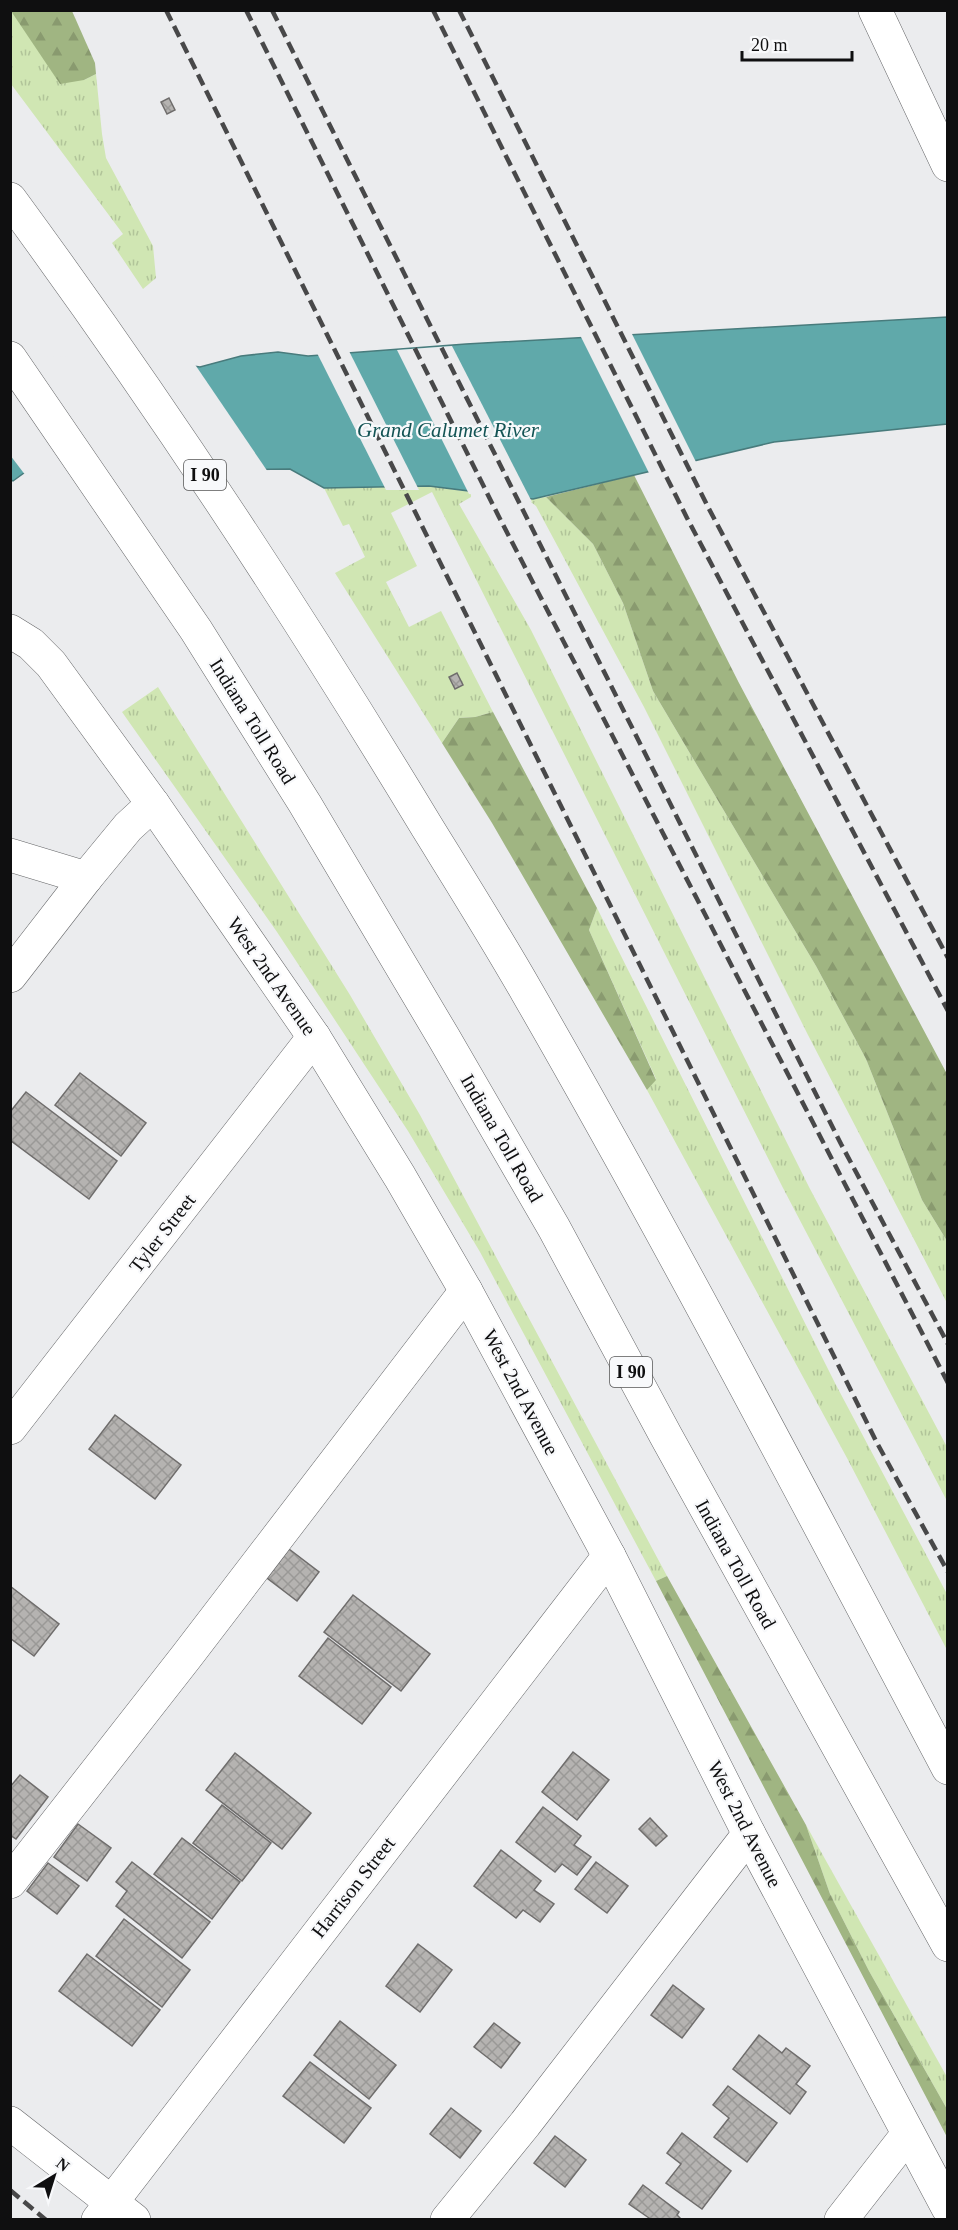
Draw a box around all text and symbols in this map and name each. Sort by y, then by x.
scale bar [742,24,852,62]
text: 20 m [751,35,788,55]
water label: Grand Calumet River [357,418,540,442]
road number: I 90 [184,460,226,490]
street label: Indiana Toll Road [206,654,300,788]
street label: West 2nd Avenue [223,913,321,1039]
street label: Indiana Toll Road [457,1070,547,1206]
street label: Tyler Street [125,1189,201,1277]
street label: West 2nd Avenue [479,1325,563,1459]
road number: I 90 [610,1357,652,1387]
street label: Indiana Toll Road [692,1496,780,1632]
street label: West 2nd Avenue [704,1757,786,1891]
street label: Harrison Street [307,1832,399,1942]
north arrow [24,2146,84,2206]
text: N [53,2154,73,2175]

